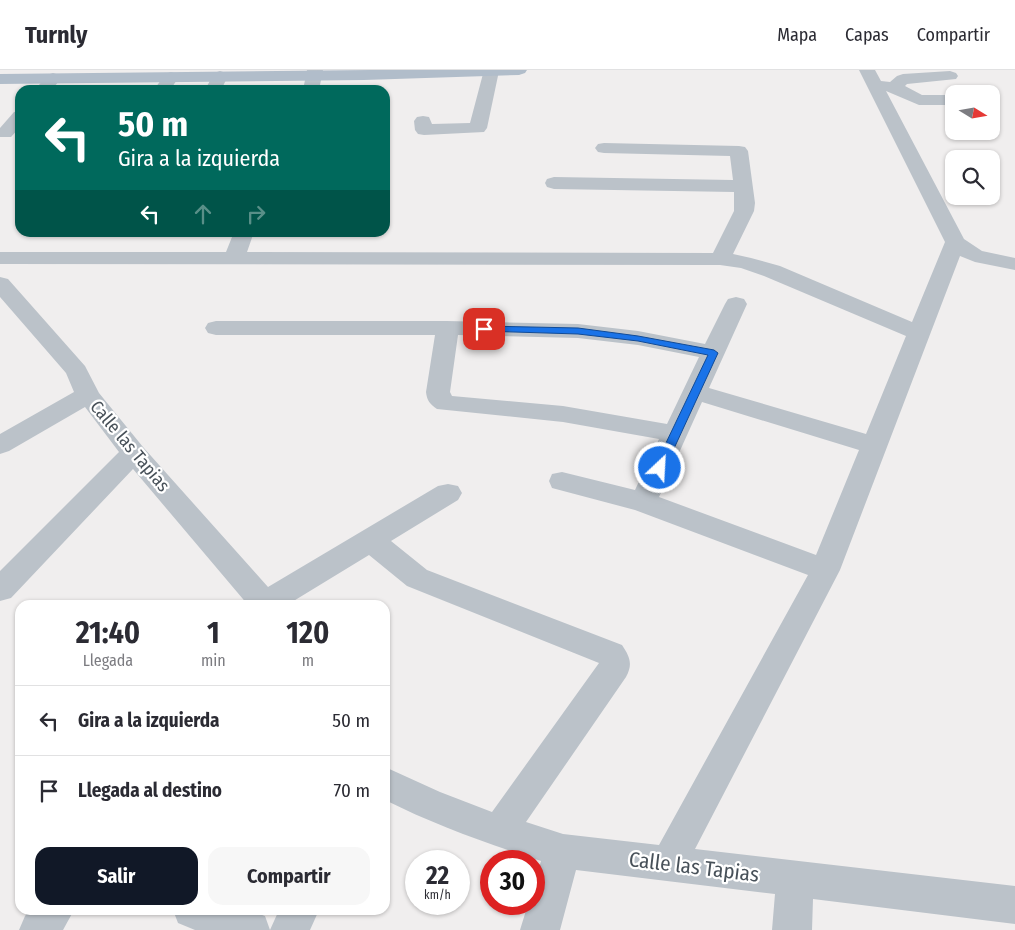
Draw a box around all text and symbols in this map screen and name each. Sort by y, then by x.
text: Turnly [25,21,87,49]
text: Mapa [777,24,817,46]
text: Capas [845,24,889,46]
text: Compartir [917,24,990,46]
north arrow [945,85,1000,140]
map controls [945,85,1000,205]
text: 50 m [118,103,188,145]
icon: left [35,105,100,170]
text: Gira a la izquierda [118,145,280,172]
button: search [945,150,1000,205]
icon: left [136,200,164,228]
icon: ahead [189,200,217,228]
icon: right [242,200,270,228]
pin [463,308,505,350]
icon: arrive [470,315,498,343]
street label: Calle las Tapias [86,396,175,496]
position arrow [633,441,685,493]
text: 21:40 [76,615,140,651]
text: 1 [207,615,220,651]
text: 120 [286,615,329,651]
text: Llegada [83,651,133,670]
text: min [201,651,226,670]
text: m [302,651,314,670]
icon: left [35,707,63,735]
text: Gira a la izquierda [78,709,220,732]
text: 50 m [332,709,370,732]
icon: arrive [35,777,63,805]
text: Llegada al destino [78,779,222,802]
text: 70 m [334,779,370,802]
street label: Calle las Tapias [627,846,761,888]
button: Salir [35,847,198,905]
button: Compartir [208,847,370,905]
speed limit sign: 30 [480,850,545,915]
text: 22 [426,861,449,891]
text: km/h [424,888,451,902]

